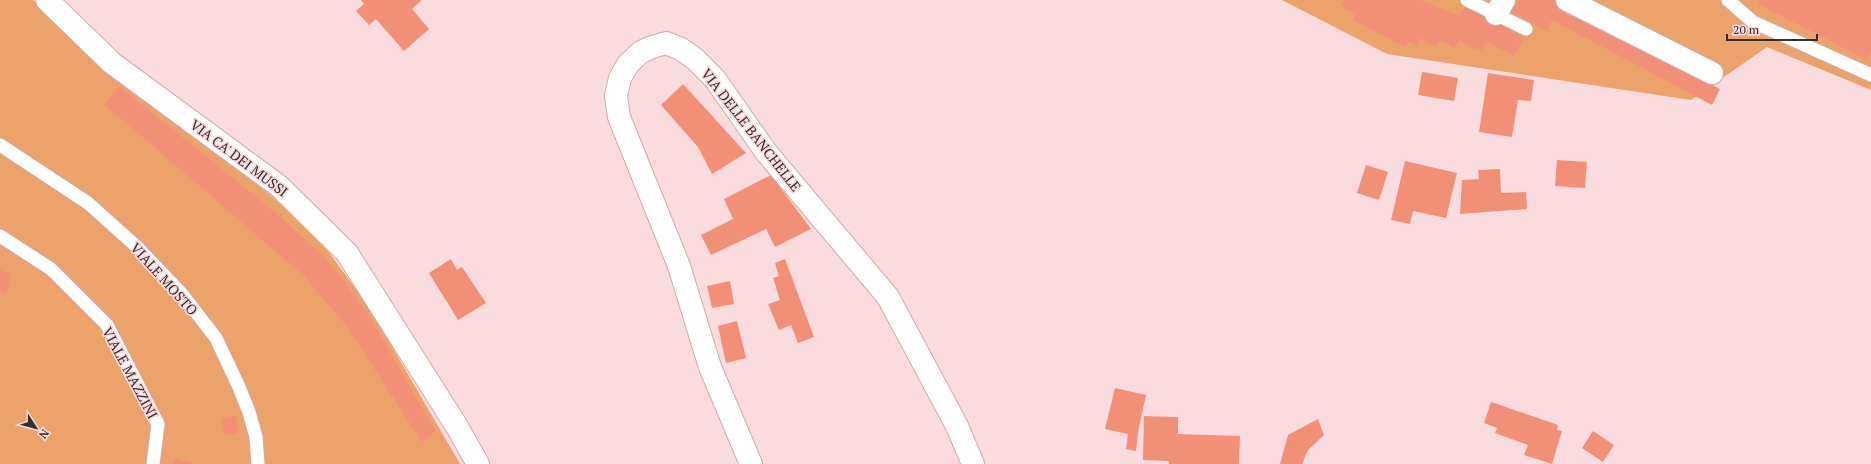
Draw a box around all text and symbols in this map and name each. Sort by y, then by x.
scale bar [1727,16,1817,42]
text: 20 m [1733,22,1760,37]
street label: VIA DELLE BANCHELLE [697,64,806,195]
street label: VIA CA' DEI MUSSI [187,115,292,201]
street label: VIALE MOSTO [127,238,202,319]
street label: VIALE MAZZINI [98,323,163,422]
north arrow [16,408,56,448]
text: N [36,426,52,442]

